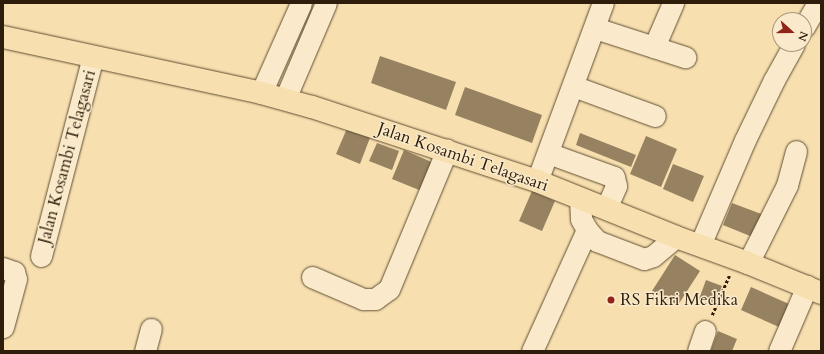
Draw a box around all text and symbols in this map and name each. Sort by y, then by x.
north arrow [772,12,812,52]
text: N [794,29,811,43]
street label: Jalan Kosambi Telagasari [34,68,100,246]
street label: Jalan Kosambi Telagasari [375,118,551,196]
place label: RS Fikri Medika [620,290,738,310]
marker: RS Fikri Medika [605,294,617,306]

